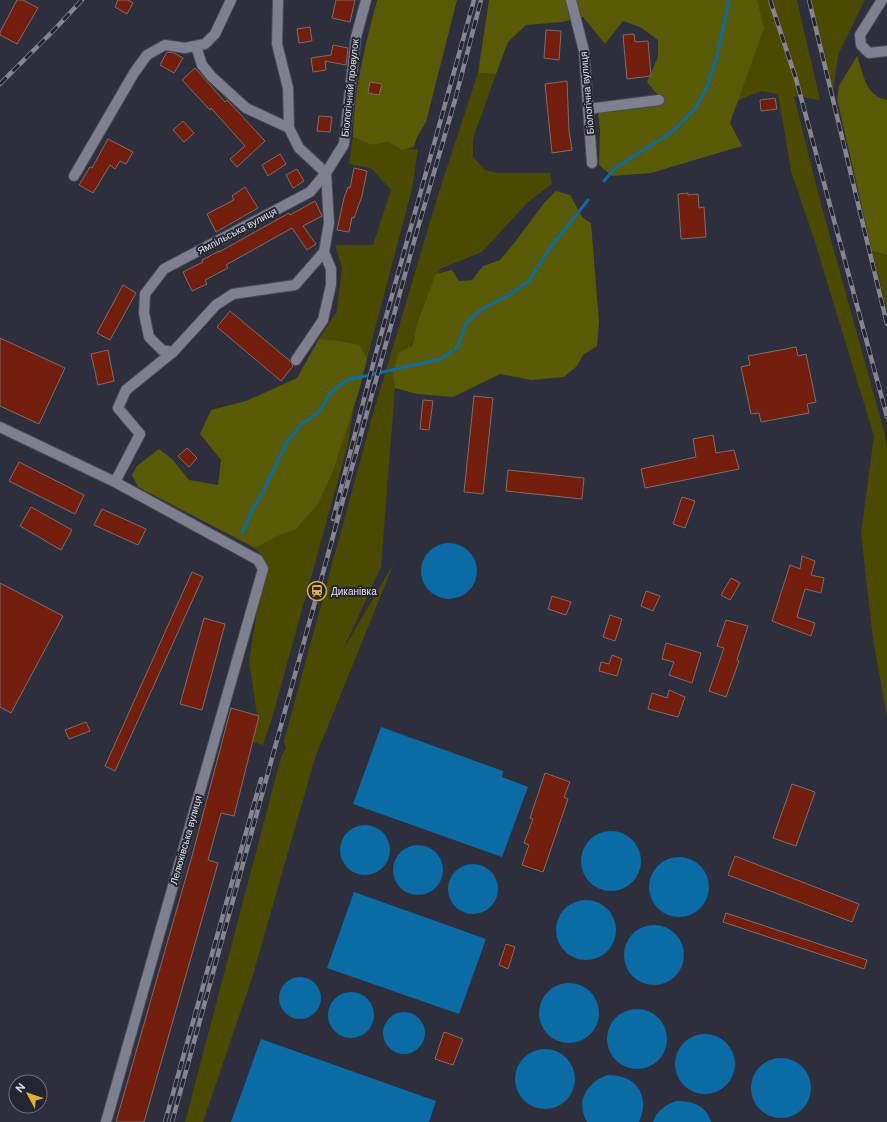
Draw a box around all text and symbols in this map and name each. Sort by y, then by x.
street label: Біологічний провулок [338,38,362,138]
street label: Біологічна вулиця [577,51,597,135]
street label: Ямпільська вулиця [195,205,279,257]
station icon: Диканівка [306,580,328,602]
place label: Диканівка [331,585,377,598]
street label: Лелюківська вулиця [167,794,205,886]
north arrow [8,1074,48,1114]
text: N [12,1080,28,1095]

